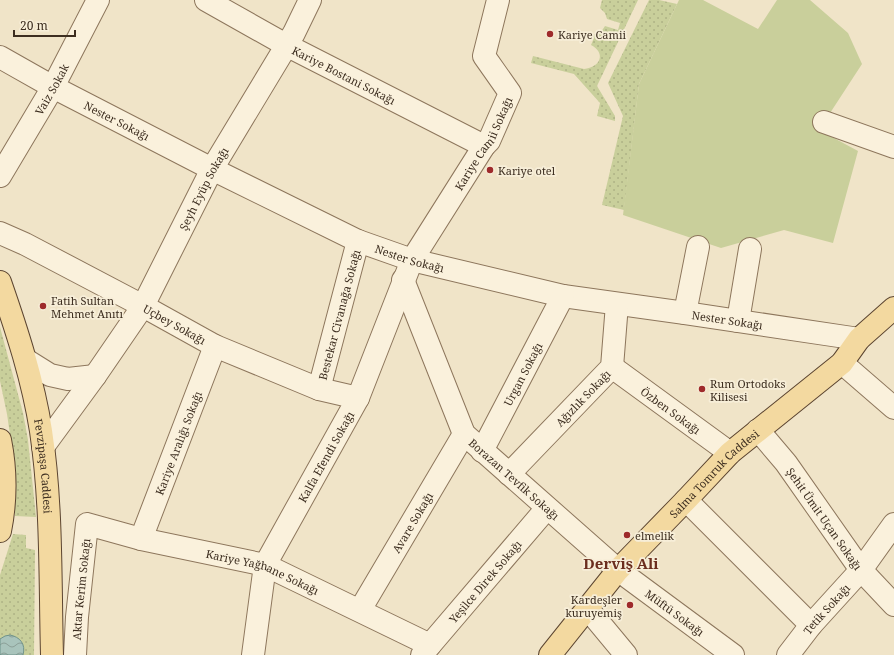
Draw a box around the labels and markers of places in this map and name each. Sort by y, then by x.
place label: Kariye Camii [558,27,626,42]
marker: Kariye Camii [545,29,555,39]
place label: Kariye otel [498,163,556,178]
marker: Kariye otel [485,165,495,175]
place label: Fatih Sultan Mehmet Anıtı [51,293,123,321]
marker: Fatih Sultan Mehmet Anıtı [38,301,48,311]
place label: Rum Ortodoks Kilisesi [710,376,786,404]
marker: Rum Ortodoks Kilisesi [697,384,707,394]
place label: elmelik [635,528,675,543]
marker: elmelik [622,530,632,540]
place label: Kardeşler kuruyemiş [565,592,623,620]
marker: Kardeşler kuruyemiş [625,600,635,610]

